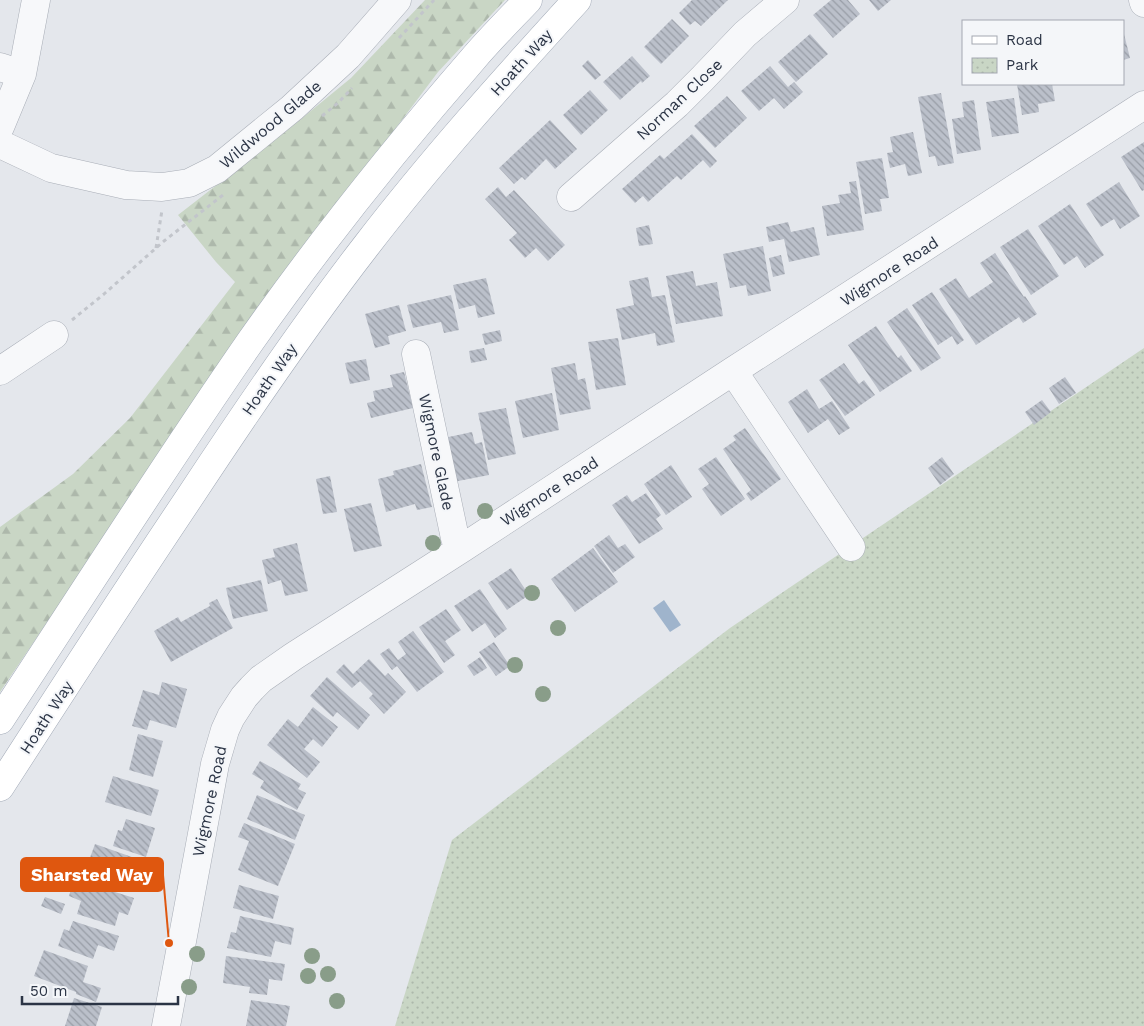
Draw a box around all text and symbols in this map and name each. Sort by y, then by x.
legend [962,20,1124,85]
street label: Hoath Way [486,25,557,100]
text: Road [1006,31,1043,49]
street label: Norman Close [632,55,726,144]
text: Park [1006,56,1039,74]
street label: Wildwood Glade [216,76,325,173]
street label: Wigmore Road [837,233,942,310]
street label: Hoath Way [238,339,301,419]
street label: Wigmore Glade [415,392,458,512]
street label: Wigmore Road [497,453,602,530]
street label: Hoath Way [16,677,77,757]
street label: Wigmore Road [188,744,231,858]
callout: Sharsted Way [21,858,163,891]
text: Sharsted Way [31,864,154,885]
scale bar [22,974,179,1006]
text: 50 m [30,982,67,1000]

